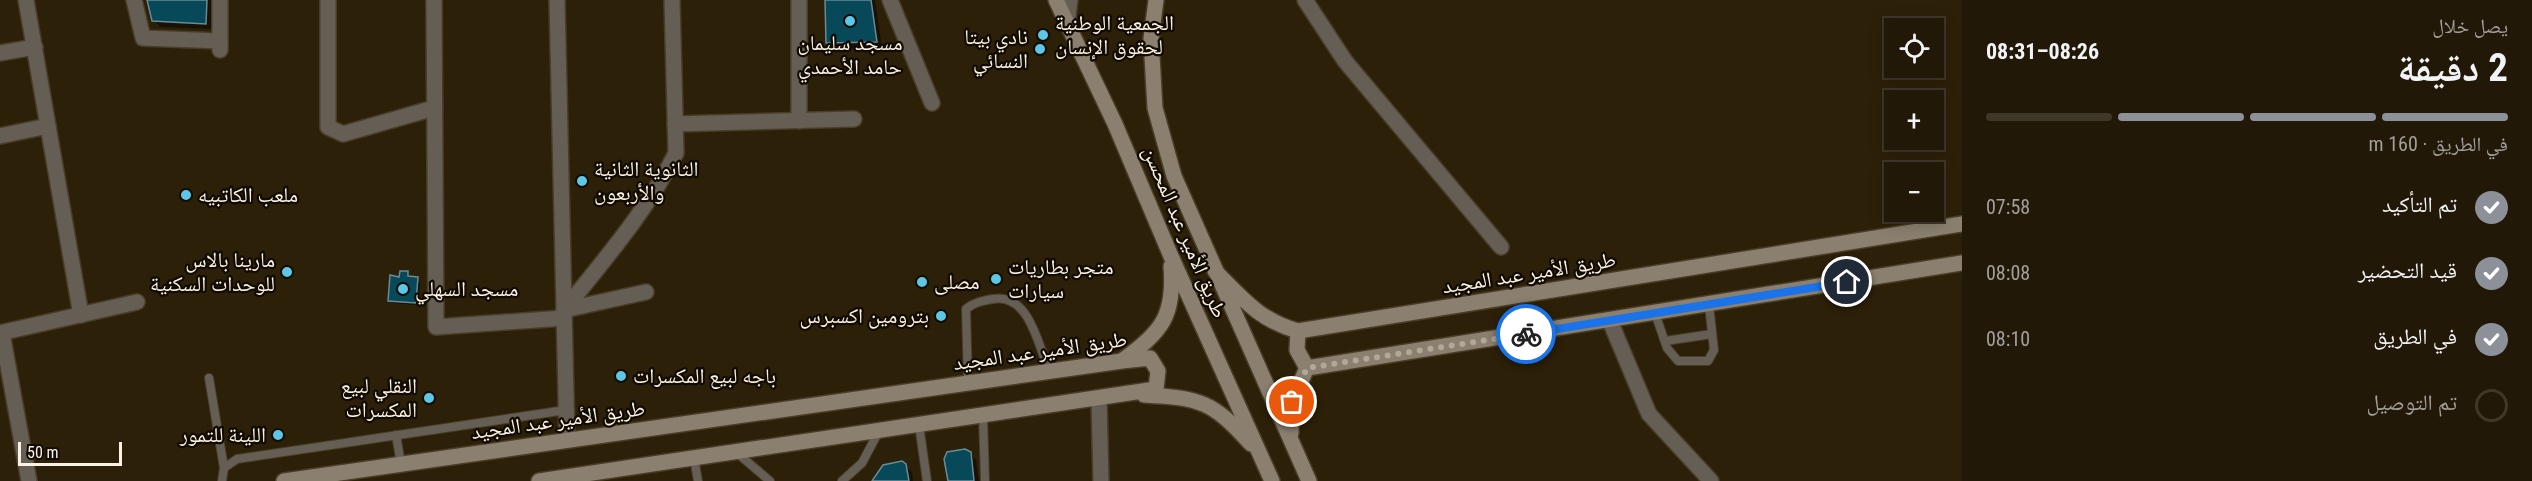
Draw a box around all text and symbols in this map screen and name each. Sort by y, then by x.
place label: الجمعية الوطنية لحقوق الإنسان [1055,11,1174,60]
marker: مسجد سليمان حامد الأحمدي [843,14,857,28]
text: يصل خلال [2432,14,2508,38]
map controls [1884,18,1944,222]
button: locate [1884,18,1944,78]
place label: نادي بيتا النسائي [964,25,1028,77]
marker: الجمعية الوطنية لحقوق الإنسان [1036,28,1050,42]
place label: مسجد سليمان حامد الأحمدي [797,31,903,83]
text: 08:26–08:31 [1986,39,2099,64]
marker: نادي بيتا النسائي [1033,42,1047,56]
text: 2 دقيقة [2397,45,2508,91]
button: + [1884,90,1944,150]
text: في الطريق · 160 m [2369,132,2508,156]
street label: طريق الأمير عبد المحسن [1137,143,1232,322]
place label: الثانوية الثانية والأربعون [594,157,699,205]
button: − [1884,162,1944,222]
marker: الثانوية الثانية والأربعون [575,174,589,188]
place label: ملعب الكاتبيه [198,183,298,207]
marker: ملعب الكاتبيه [179,188,193,202]
icon: check [2475,191,2508,224]
text: تم التأكيد [2382,192,2457,217]
text: 07:58 [1986,195,2030,219]
street label: طريق الأمير عبد المجيد [1441,247,1618,300]
place label: مارينا بالاس للوحدات السكنية [150,248,275,296]
place label: متجر بطاريات سيارات [1008,255,1114,303]
pin [1821,256,1872,307]
icon: check [2475,257,2508,290]
text: قيد التحضير [2358,258,2457,283]
text: 08:08 [1986,261,2030,285]
marker: مارينا بالاس للوحدات السكنية [280,265,294,279]
icon: home [1830,265,1863,298]
place label: مصلى [934,270,980,295]
marker: متجر بطاريات سيارات [989,272,1003,286]
marker: مصلى [915,275,929,289]
place label: مسجد السهلي [415,277,518,305]
marker: مسجد السهلي [396,282,410,296]
place label: بترومين اكسبرس [800,304,929,329]
courier [1496,304,1556,364]
marker: بترومين اكسبرس [934,309,948,323]
icon: bike [1510,318,1543,351]
icon: check [2475,323,2508,356]
text: في الطريق [2373,324,2457,349]
street label: طريق الأمير عبد المجيد [952,327,1129,376]
text: 08:10 [1986,327,2030,351]
place label: باجه لبيع المكسرات [633,364,776,389]
marker: باجه لبيع المكسرات [614,369,628,383]
place label: النقلي لبيع المكسرات [341,374,417,422]
pin [1266,376,1317,427]
icon: bag [1275,385,1308,418]
text: تم التوصيل [2366,390,2457,415]
marker: النقلي لبيع المكسرات [422,391,436,405]
street label: طريق الأمير عبد المجيد [470,396,647,445]
place label: اللينة للتمور [179,423,266,447]
marker: اللينة للتمور [271,428,285,442]
scale bar [18,439,122,466]
text: 50 m [27,443,59,462]

